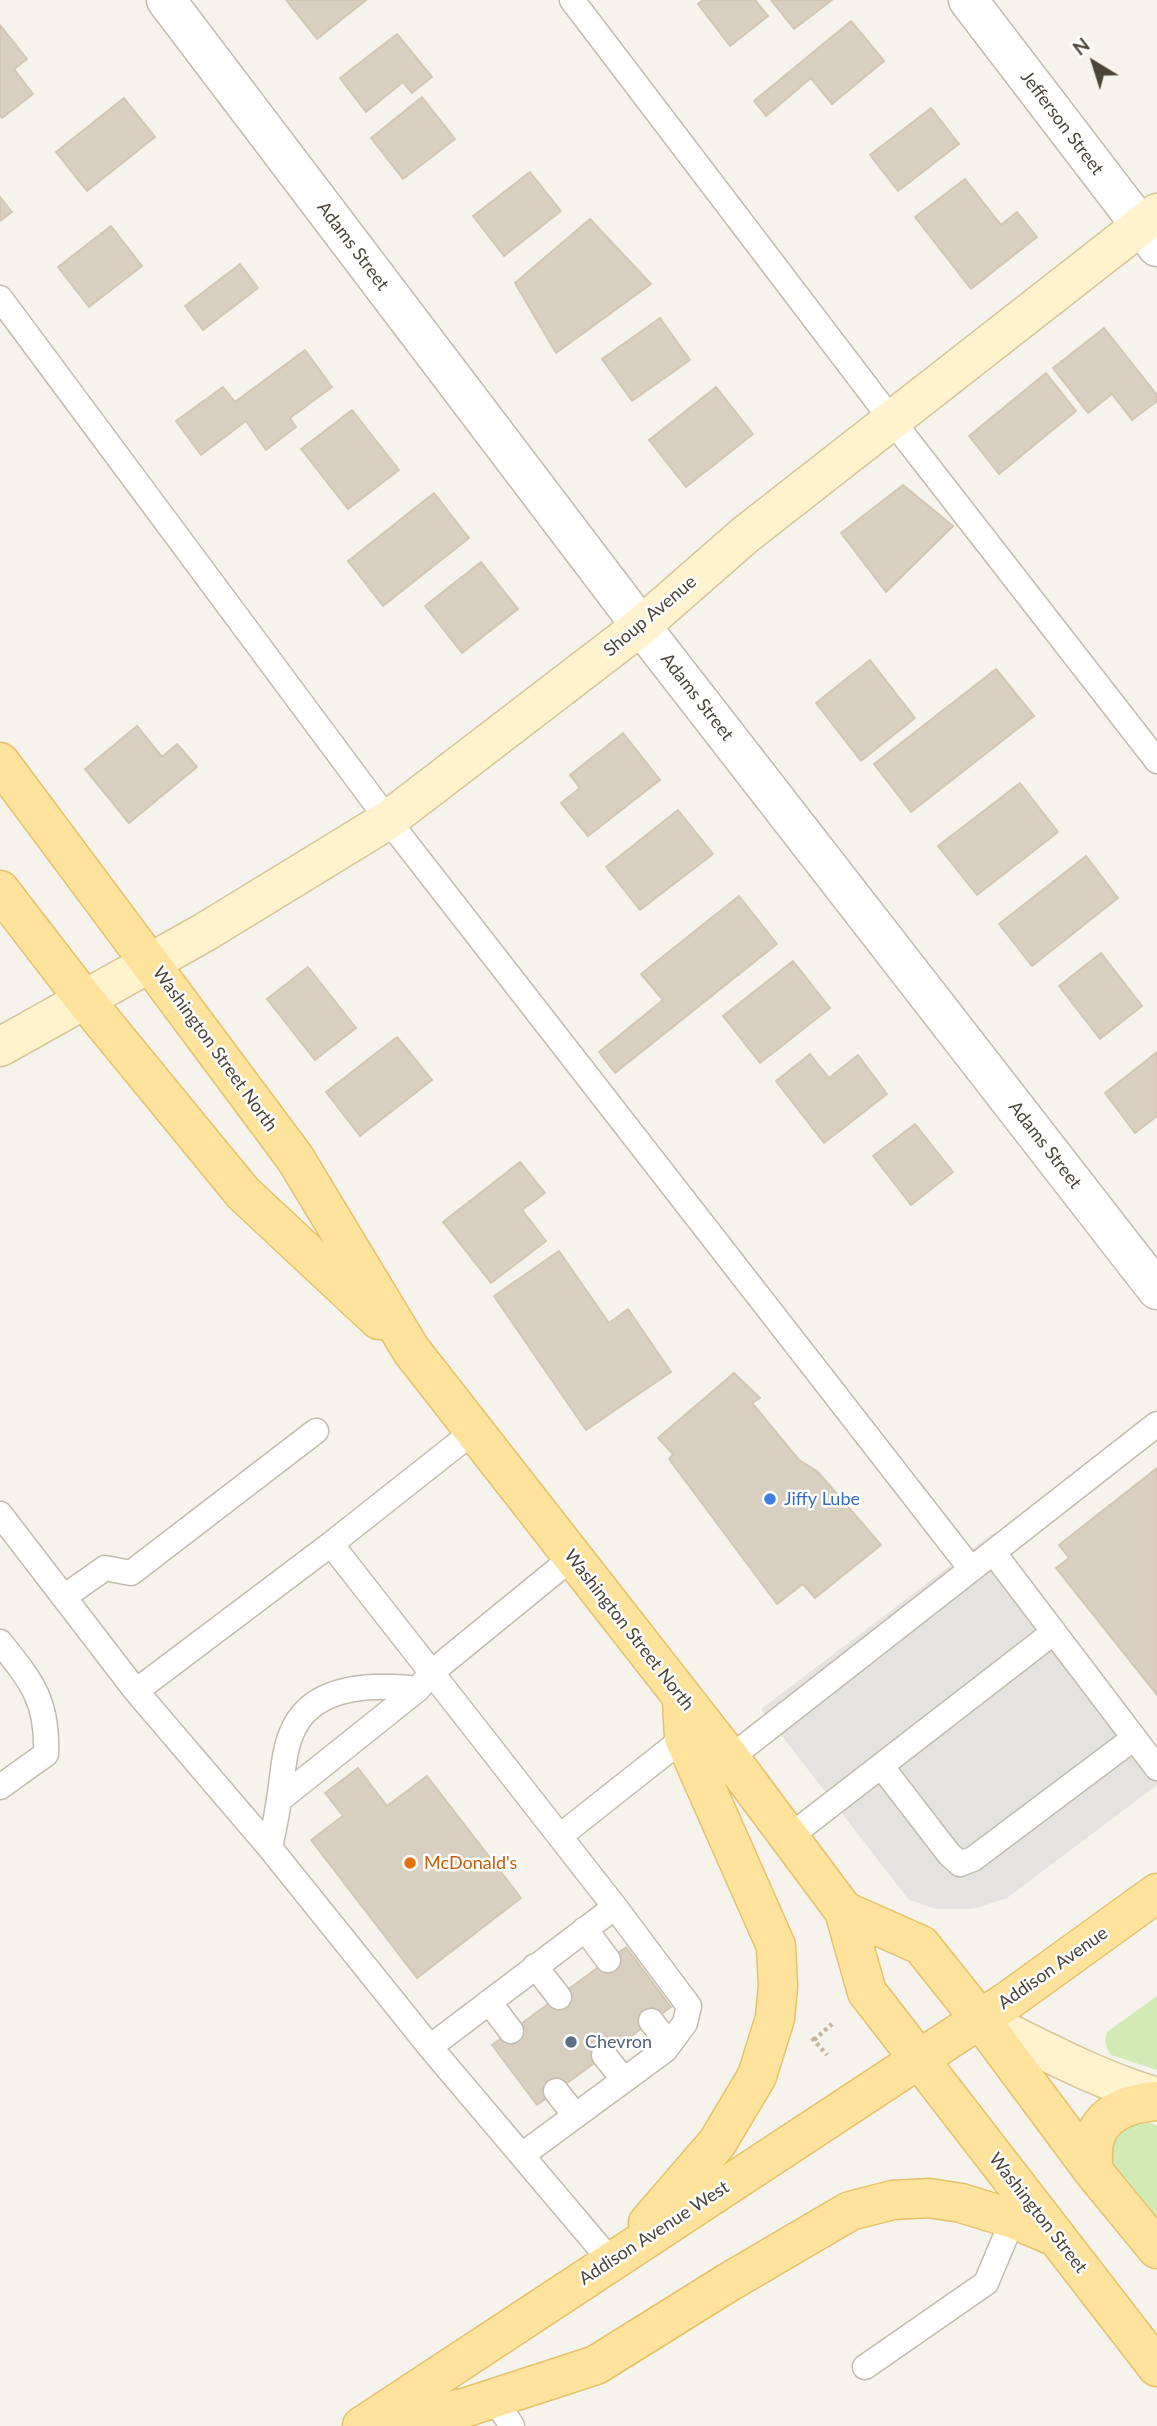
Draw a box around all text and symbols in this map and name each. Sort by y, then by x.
north arrow [1059,28,1129,98]
text: N [1068,32,1094,60]
street label: Jefferson Street [1016,67,1108,179]
street label: Adams Street [313,197,393,295]
street label: Shoup Avenue [599,571,701,661]
street label: Adams Street [656,649,738,745]
street label: Washington Street North [148,963,282,1135]
street label: Adams Street [1004,1097,1086,1193]
place label: Jiffy Lube [784,1488,860,1510]
marker: Jiffy Lube [762,1491,778,1507]
street label: Washington Street North [560,1545,698,1715]
place label: McDonald's [424,1852,517,1874]
marker: McDonald's [402,1855,418,1871]
street label: Addison Avenue [994,1922,1112,2014]
place label: Chevron [585,2031,652,2053]
marker: Chevron [563,2034,579,2050]
street label: Washington Street [984,2149,1092,2277]
street label: Addison Avenue West [575,2176,733,2290]

